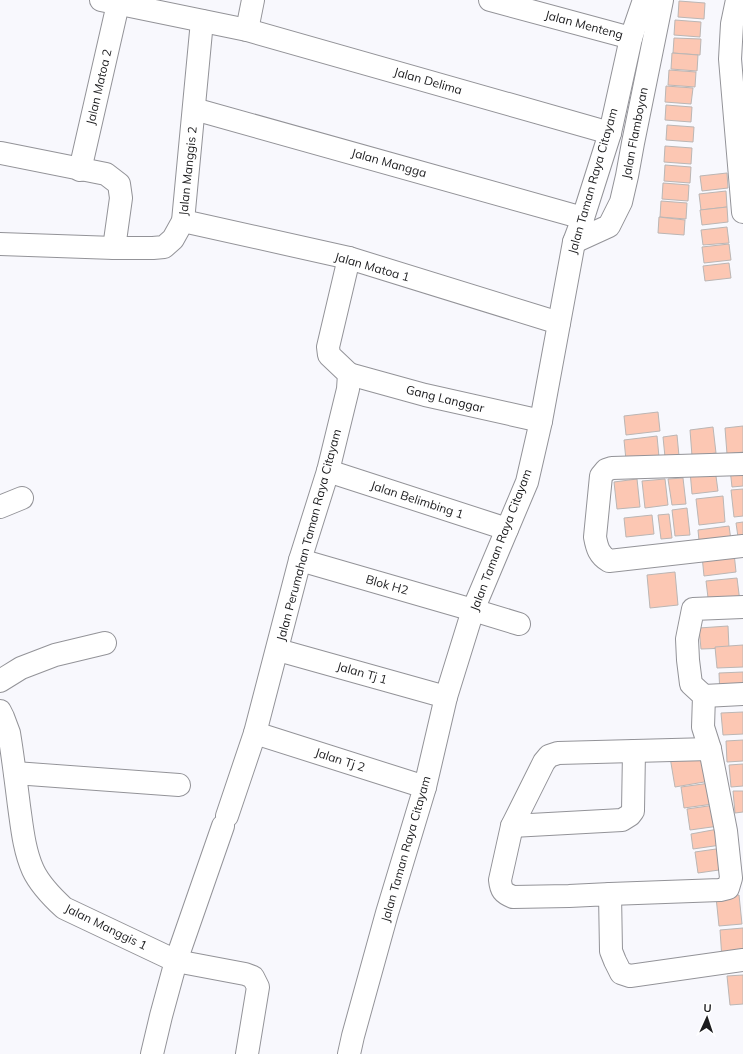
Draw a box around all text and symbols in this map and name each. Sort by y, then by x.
street label: Jalan Menteng [543,7,625,42]
street label: Jalan Matoa 2 [83,47,115,126]
street label: Jalan Delima [392,64,464,97]
street label: Jalan Flamboyan [618,86,651,180]
street label: Jalan Taman Raya Citayam [564,106,621,256]
street label: Jalan Manggis 2 [175,126,200,216]
street label: Jalan Mangga [350,145,428,180]
street label: Jalan Matoa 1 [333,249,411,284]
street label: Gang Langgar [404,382,486,416]
street label: Jalan Perumahan Taman Raya Citayam [273,427,344,642]
street label: Jalan Taman Raya Citayam [466,467,535,613]
street label: Jalan Belimbing 1 [369,477,466,522]
street label: Blok H2 [364,571,410,598]
street label: Jalan Tj 1 [335,658,389,687]
street label: Jalan Tj 2 [313,744,367,775]
street label: Jalan Taman Raya Citayam [377,774,434,924]
street label: Jalan Manggis 1 [63,900,150,953]
north arrow [687,998,727,1038]
text: U [703,1001,712,1015]

